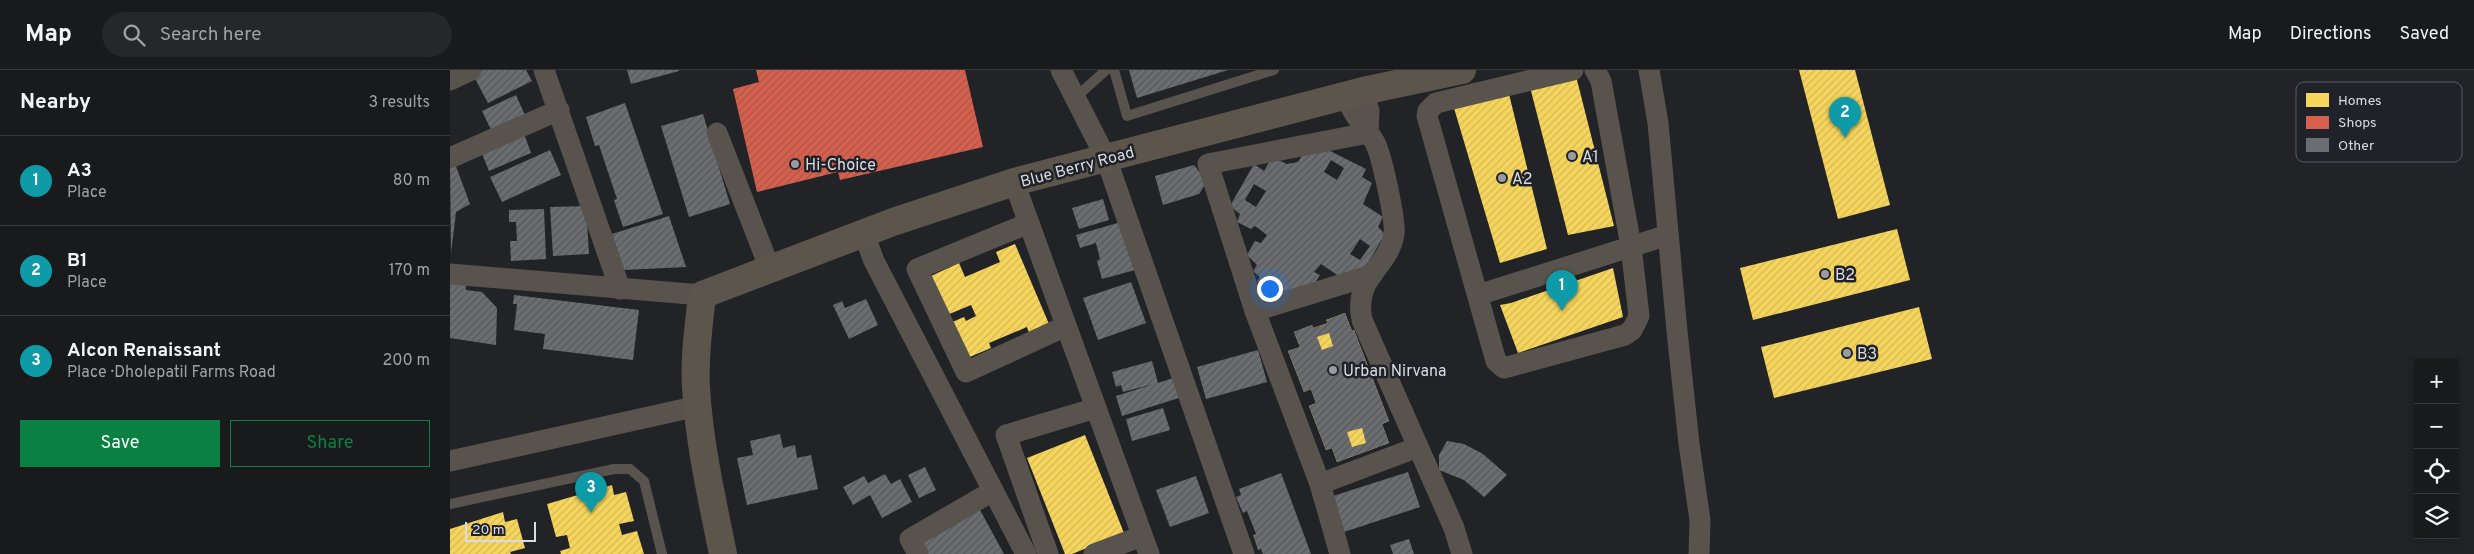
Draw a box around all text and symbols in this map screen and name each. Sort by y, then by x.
search box [102,12,452,57]
text: Map [25,20,72,50]
icon: search [120,21,148,49]
text: Search here [160,23,261,47]
text: Map [2228,23,2262,46]
text: Directions [2290,23,2372,46]
text: Saved [2400,23,2449,46]
legend [2296,82,2462,162]
text: Nearby [20,89,91,116]
text: 3 results [368,93,430,113]
text: Homes [2338,93,2382,110]
pin: 2 [1829,97,1861,138]
text: Shops [2338,115,2377,132]
text: Other [2338,138,2375,155]
street label: Blue Berry Road [1018,143,1137,193]
place label: A1 [1582,148,1599,168]
marker: A1 [1566,150,1578,162]
place label: Hi-Choice [805,156,876,176]
marker: Hi-Choice [789,158,801,170]
text: A3 [67,159,92,183]
place label: A2 [1512,170,1533,190]
text: 1 [33,171,39,191]
text: 80 m [393,171,430,191]
marker: A2 [1496,172,1508,184]
text: Place [67,183,107,203]
text: B1 [67,249,88,273]
text: 2 [31,261,41,281]
text: 170 m [389,261,430,281]
place label: B2 [1835,266,1855,286]
marker: B2 [1819,268,1831,280]
pin: 1 [1546,270,1578,311]
text: Place [67,273,107,293]
your location [1257,276,1283,302]
text: Alcon Renaissant [67,339,221,363]
place label: B3 [1857,345,1877,365]
marker: B3 [1841,347,1853,359]
text: 3 [31,351,41,371]
text: 200 m [382,351,430,371]
map controls [2414,359,2459,539]
button: + [2414,359,2459,404]
place label: Urban Nirvana [1343,362,1447,382]
text: Place · Dholepatil Farms Road [67,363,276,383]
marker: Urban Nirvana [1327,364,1339,376]
button: − [2414,404,2459,449]
button: Save [20,420,220,467]
button: Share [230,420,430,467]
button: locate [2414,449,2459,494]
pin: 3 [575,472,607,513]
button: layers [2414,494,2459,539]
scale bar [465,519,536,542]
text: 20 m [472,522,505,539]

